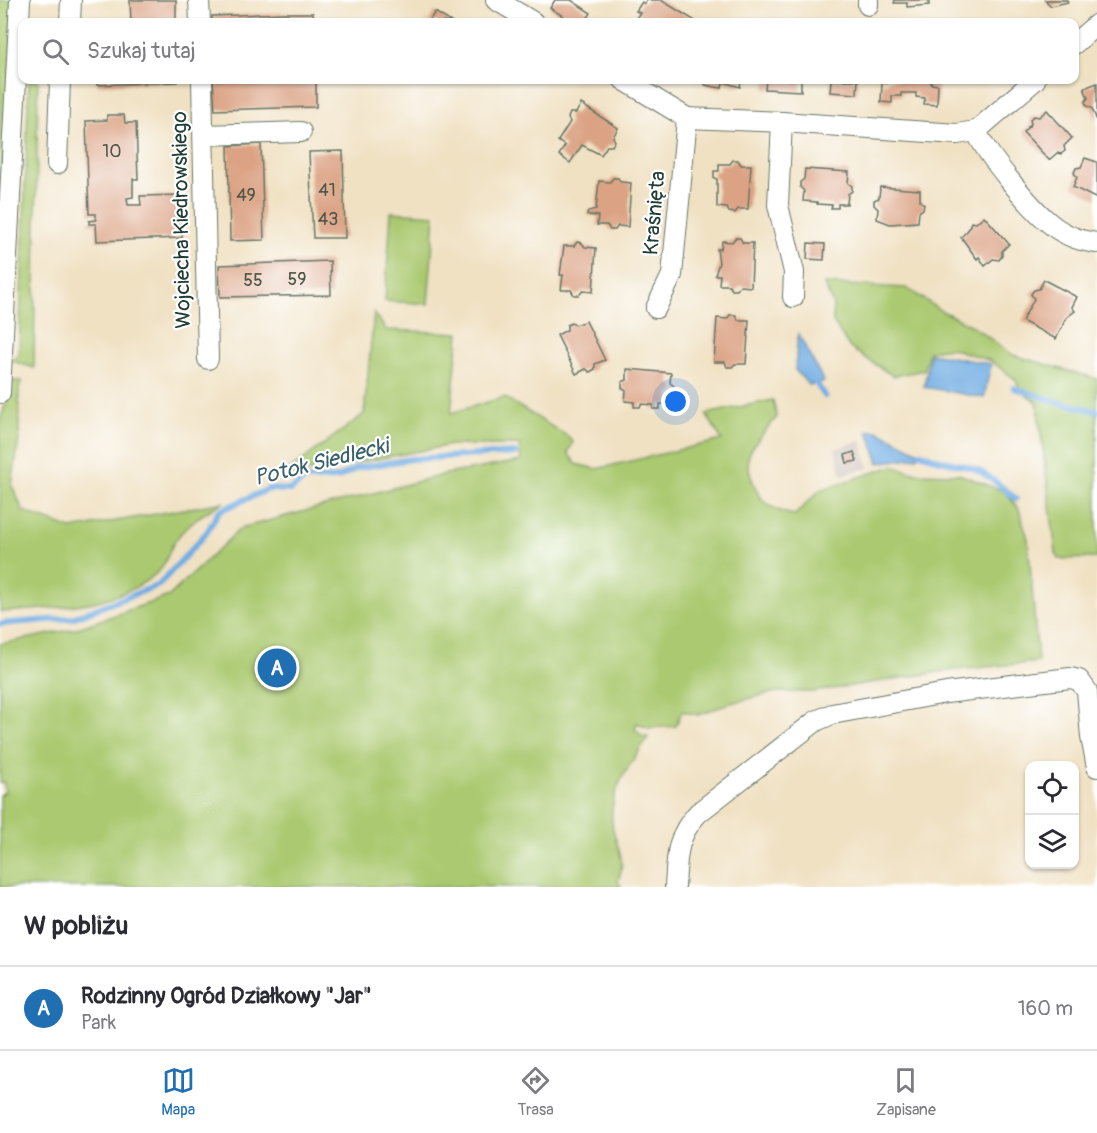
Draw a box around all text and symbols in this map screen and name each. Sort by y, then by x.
search box [18,18,1079,84]
icon: search [39,35,72,68]
text: Szukaj tutaj [87,37,196,65]
street label: Wojciecha Kiedrowskiego [166,111,197,329]
house number: 10 [102,140,122,163]
street label: Kraśnięta [637,170,672,256]
house number: 41 [318,179,336,202]
house number: 49 [236,184,256,207]
house number: 43 [318,208,338,231]
house number: 59 [287,268,307,291]
house number: 55 [243,269,263,292]
your location [661,387,690,416]
water label: Potok Siedlecki [251,431,394,492]
pin: A [258,646,296,690]
map controls [1025,761,1079,869]
button: locate [1025,761,1079,815]
button: layers [1025,815,1079,869]
text: W pobliżu [24,910,128,942]
text: Rodzinny Ogród Działkowy "Jar" [81,982,372,1010]
text: A [37,996,50,1021]
text: 160 m [1018,996,1073,1021]
text: Park [81,1010,116,1035]
tab: Mapa [161,1064,195,1120]
tab: Trasa [517,1064,554,1120]
tab: Zapisane [876,1064,936,1120]

